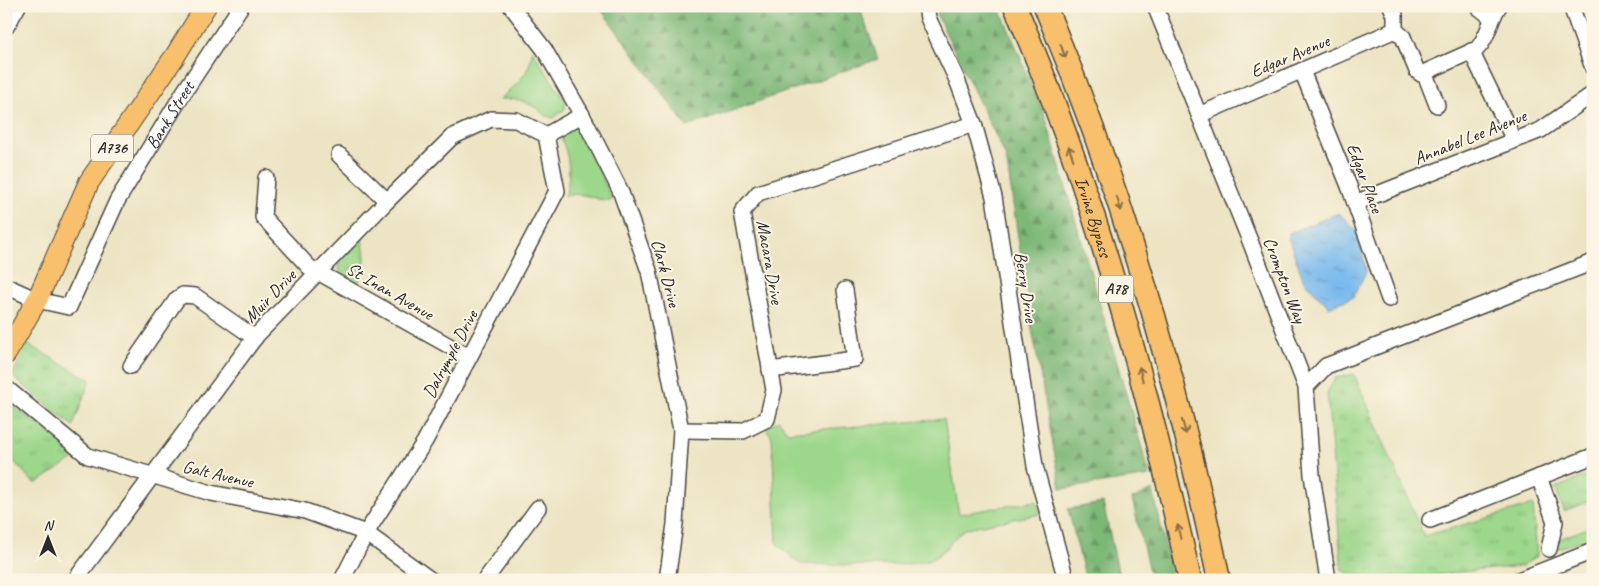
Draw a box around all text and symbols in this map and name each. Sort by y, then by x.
street label: Edgar Avenue [1247,29,1334,82]
one-way arrow [1059,43,1068,59]
street label: Bank Street [141,75,200,153]
street label: Annabel Lee Avenue [1411,104,1530,170]
road number: A736 [91,134,133,162]
street label: Edgar Place [1342,140,1389,217]
one-way arrow [1066,145,1075,161]
street label: Irvine Bypass [1070,174,1117,261]
one-way arrow [1114,196,1124,212]
street label: Macara Drive [752,218,788,307]
street label: Crompton Way [1259,234,1312,328]
street label: Clark Drive [646,237,686,310]
street label: Berry Drive [1010,250,1043,325]
street label: St Inan Avenue [343,257,438,325]
street label: Muir Drive [239,264,302,327]
road number: A78 [1098,276,1134,302]
street label: Dalrymple Drive [418,305,483,402]
one-way arrow [1135,367,1145,383]
one-way arrow [1179,419,1189,435]
street label: Galt Avenue [181,455,256,493]
north arrow [22,514,72,564]
text: N [44,517,55,534]
one-way arrow [1174,525,1184,541]

